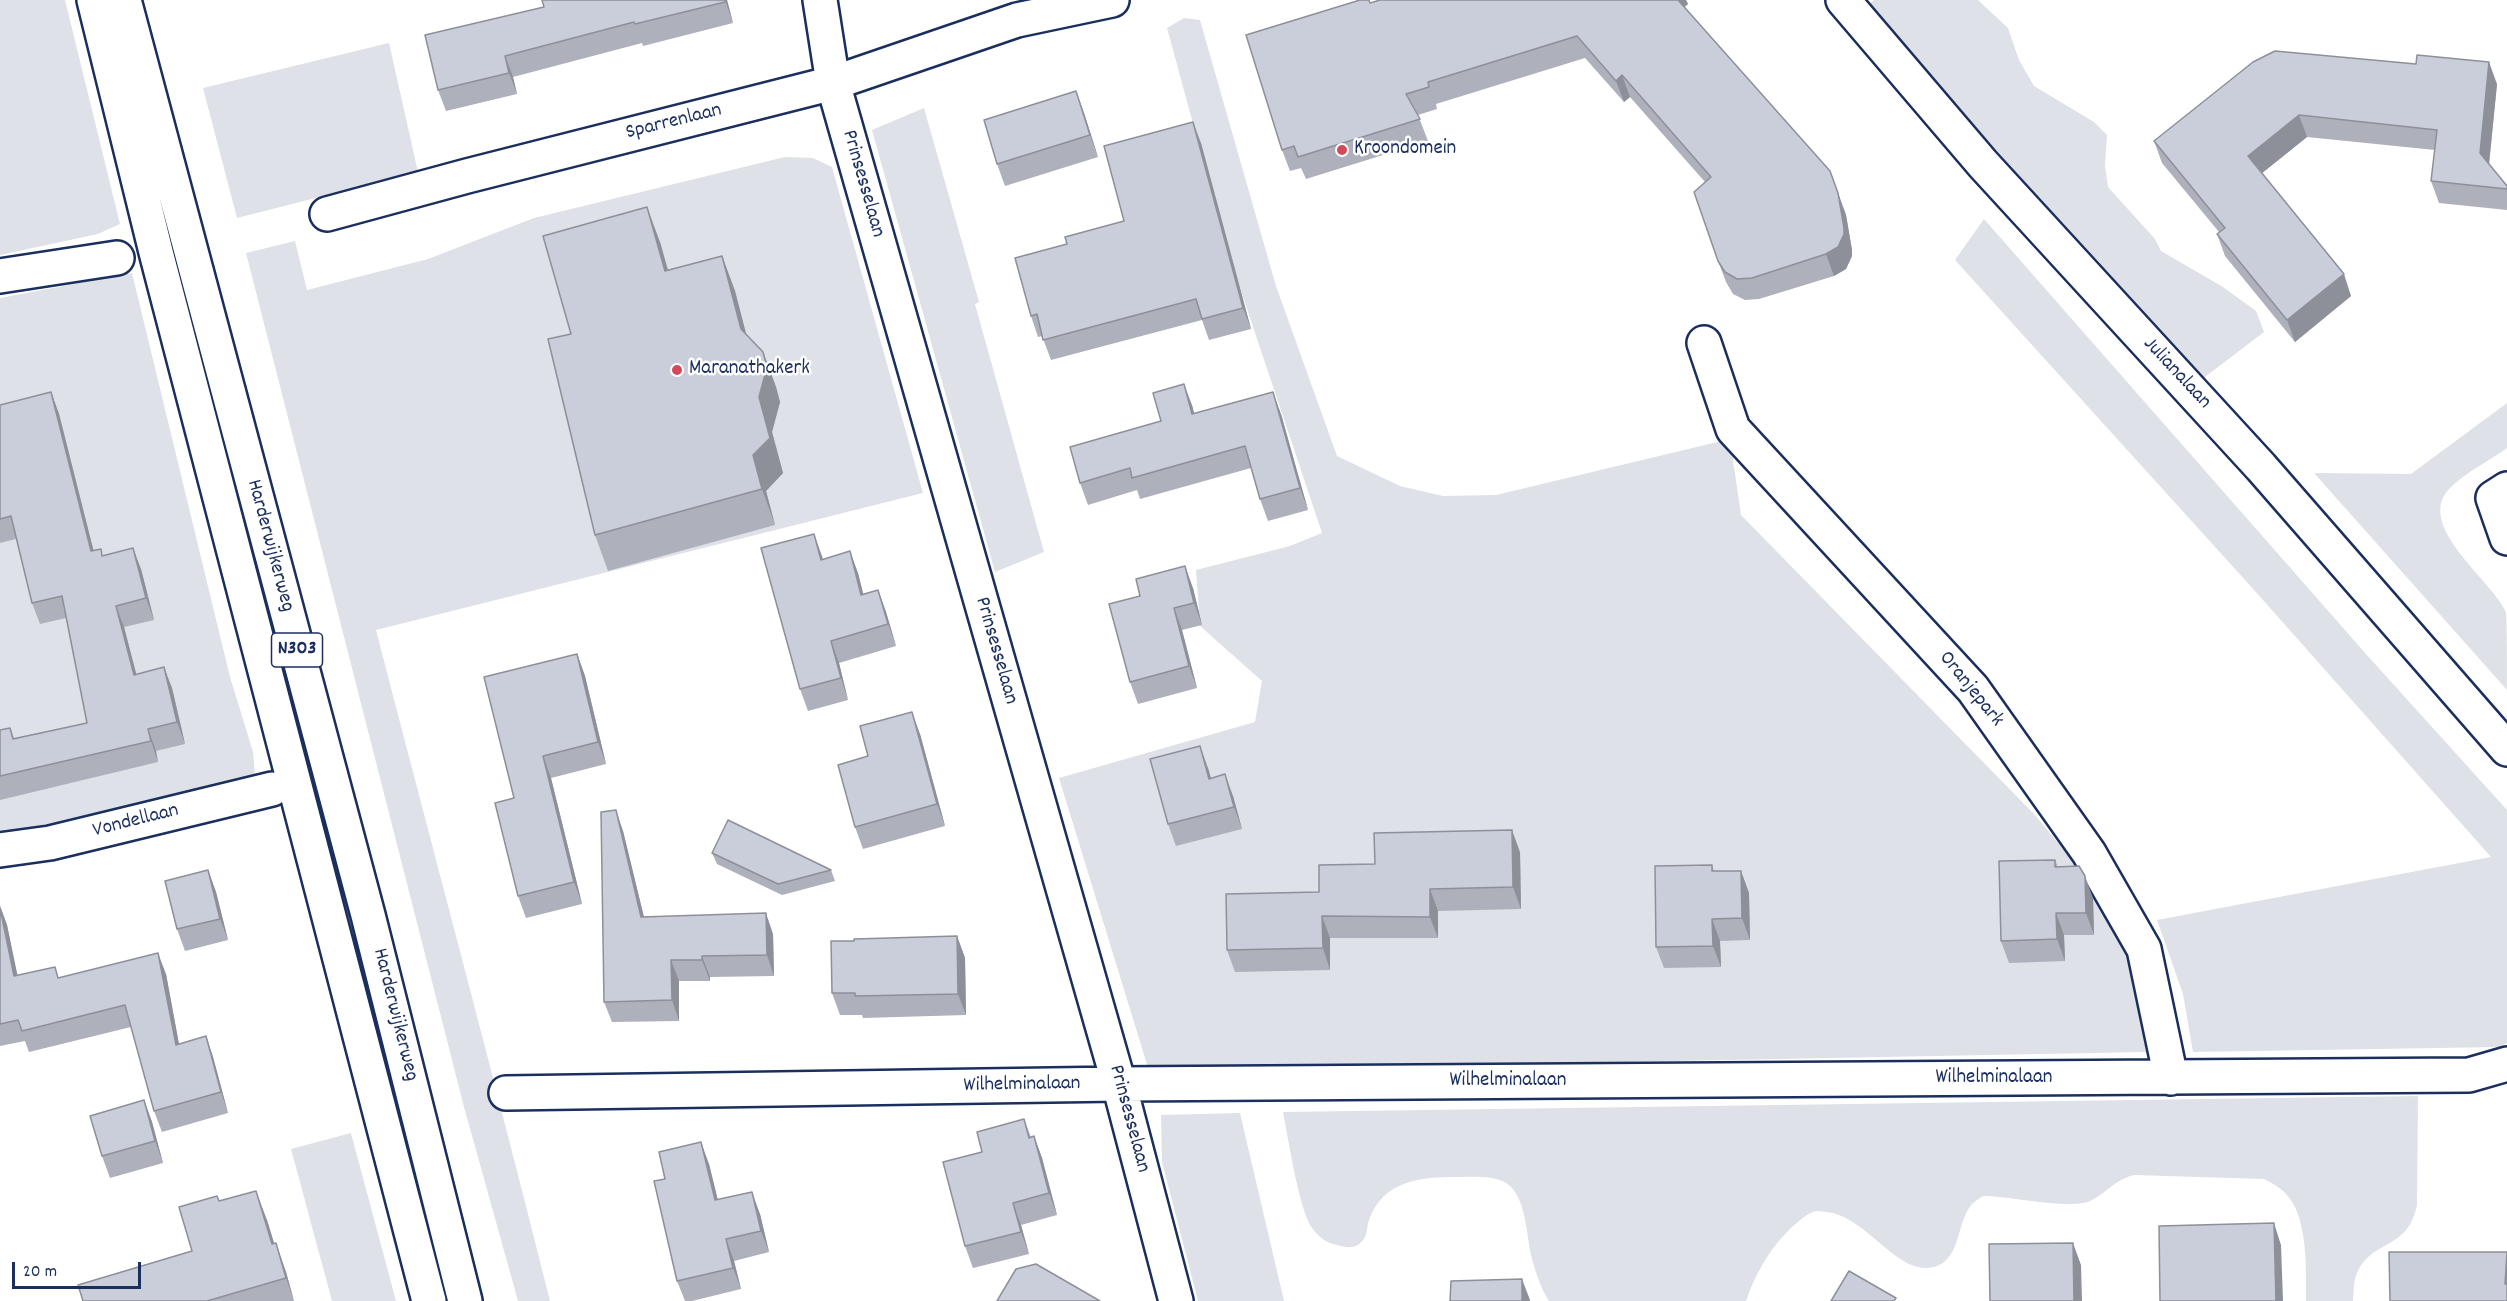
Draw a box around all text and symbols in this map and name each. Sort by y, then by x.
street label: Sparrenlaan [624,99,724,147]
street label: Prinsesselaan [835,128,889,240]
place label: Kroondomein [1354,137,1456,163]
marker: Kroondomein [1335,143,1349,157]
street label: Julianalaan [2136,333,2216,415]
place label: Maranathakerk [689,357,810,383]
marker: Maranathakerk [670,363,684,377]
street label: Harderwijkerweg [239,477,299,615]
street label: Prinsesselaan [968,595,1022,707]
road number: N303 [272,633,322,667]
street label: Oranjepark [1932,647,2008,733]
street label: Vondellaan [90,799,182,845]
street label: Harderwijkerweg [365,946,423,1084]
street label: Prinsesselaan [1102,1062,1154,1176]
street label: Wilhelminalaan [1936,1066,2052,1092]
street label: Wilhelminalaan [1450,1069,1566,1095]
street label: Wilhelminalaan [963,1072,1081,1100]
scale bar [15,1250,144,1288]
text: 20 m [23,1260,57,1285]

